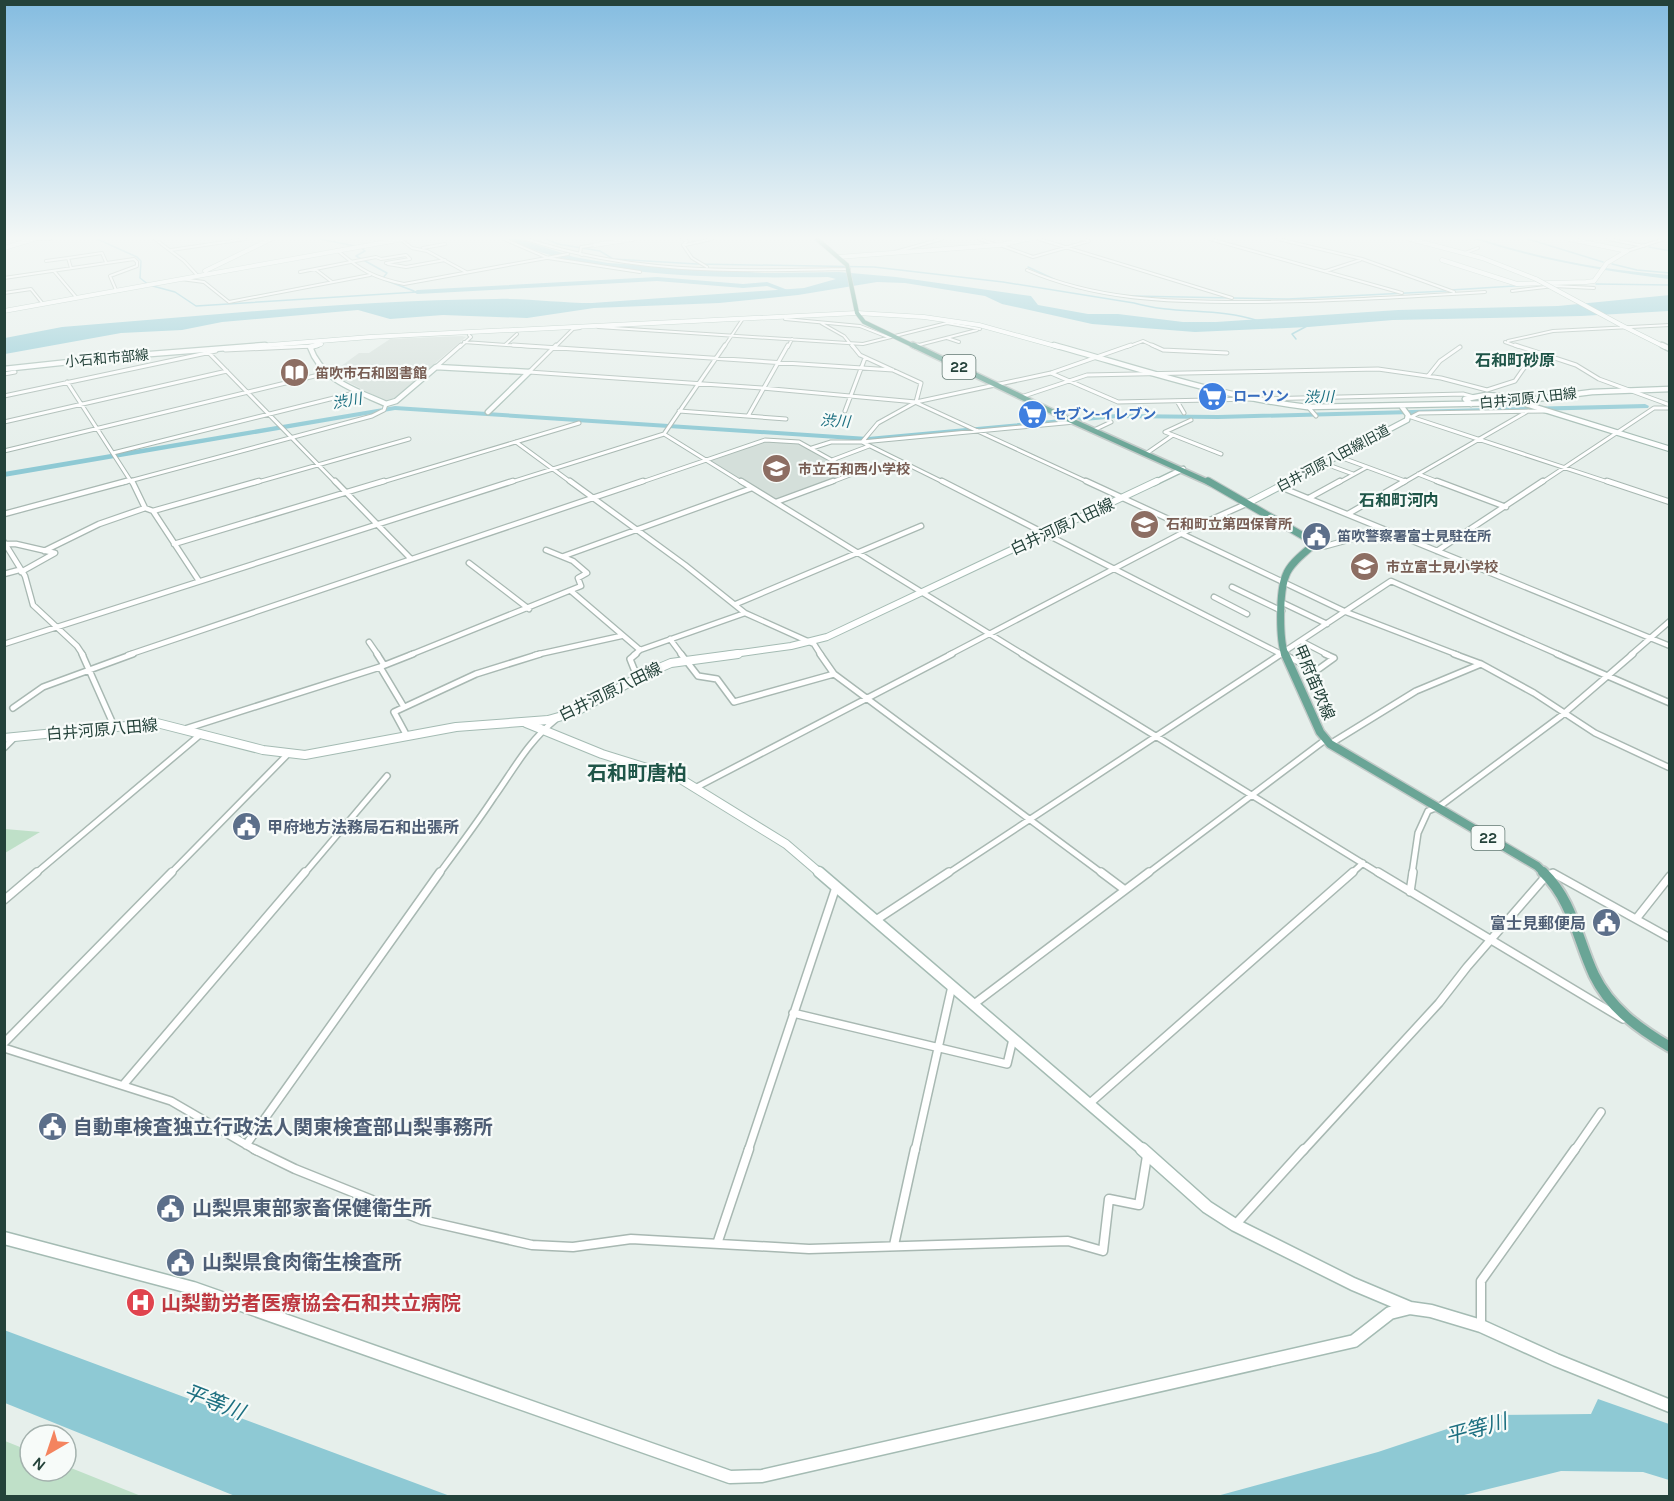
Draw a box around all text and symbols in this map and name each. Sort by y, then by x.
street label: 小石和市部線 [64,346,150,371]
district label: 石和町砂原 [1475,351,1555,370]
road number: 22 [942,355,976,379]
library icon: 笛吹市石和図書館 [278,357,310,389]
place label: 笛吹市石和図書館 [315,365,427,382]
supermarket icon: ローソン [1196,380,1228,412]
street label: 白井河原八田線 [1478,385,1578,412]
place label: ローソン [1233,388,1289,405]
water label: 渋川 [1304,388,1336,406]
water label: 渋川 [331,389,365,412]
supermarket icon: セブン-イレブン [1016,398,1048,430]
place label: セブン-イレブン [1053,406,1156,423]
water label: 渋川 [819,411,853,431]
street label: 白井河原八田線旧道 [1274,421,1393,496]
school or university icon: 市立石和西小学校 [761,453,793,485]
place label: 市立石和西小学校 [798,461,910,478]
district label: 石和町河内 [1359,491,1439,510]
street label: 白井河原八田線 [1007,494,1117,559]
school or university icon: 石和町立第四保育所 [1129,508,1161,540]
place label: 石和町立第四保育所 [1166,516,1292,533]
public building icon: 笛吹警察署富士見駐在所 [1300,520,1332,552]
place label: 笛吹警察署富士見駐在所 [1337,528,1491,545]
school or university icon: 市立富士見小学校 [1349,551,1381,583]
place label: 市立富士見小学校 [1386,559,1498,576]
street label: 甲府笛吹線 [1290,642,1339,723]
street label: 白井河原八田線 [556,658,665,725]
street label: 白井河原八田線 [45,715,159,744]
district label: 石和町唐柏 [587,762,687,785]
public building icon: 甲府地方法務局石和出張所 [230,811,262,843]
place label: 甲府地方法務局石和出張所 [267,818,459,837]
road number: 22 [1472,826,1504,850]
public building icon: 富士見郵便局 [1591,907,1623,939]
place label: 富士見郵便局 [1490,914,1586,933]
public building icon: 自動車検査独立行政法人関東検査部山梨事務所 [36,1111,68,1143]
place label: 自動車検査独立行政法人関東検査部山梨事務所 [73,1116,493,1139]
public building icon: 山梨県東部家畜保健衛生所 [155,1192,187,1224]
place label: 山梨県東部家畜保健衛生所 [192,1197,432,1220]
public building icon: 山梨県食肉衛生検査所 [165,1246,197,1278]
place label: 山梨県食肉衛生検査所 [202,1251,402,1274]
hospital icon: 山梨勤労者医療協会石和共立病院 [124,1287,156,1319]
place label: 山梨勤労者医療協会石和共立病院 [161,1292,461,1315]
water label: 平等川 [180,1380,250,1425]
water label: 平等川 [1442,1409,1511,1449]
north arrow [18,1423,78,1483]
text: N [28,1453,49,1475]

